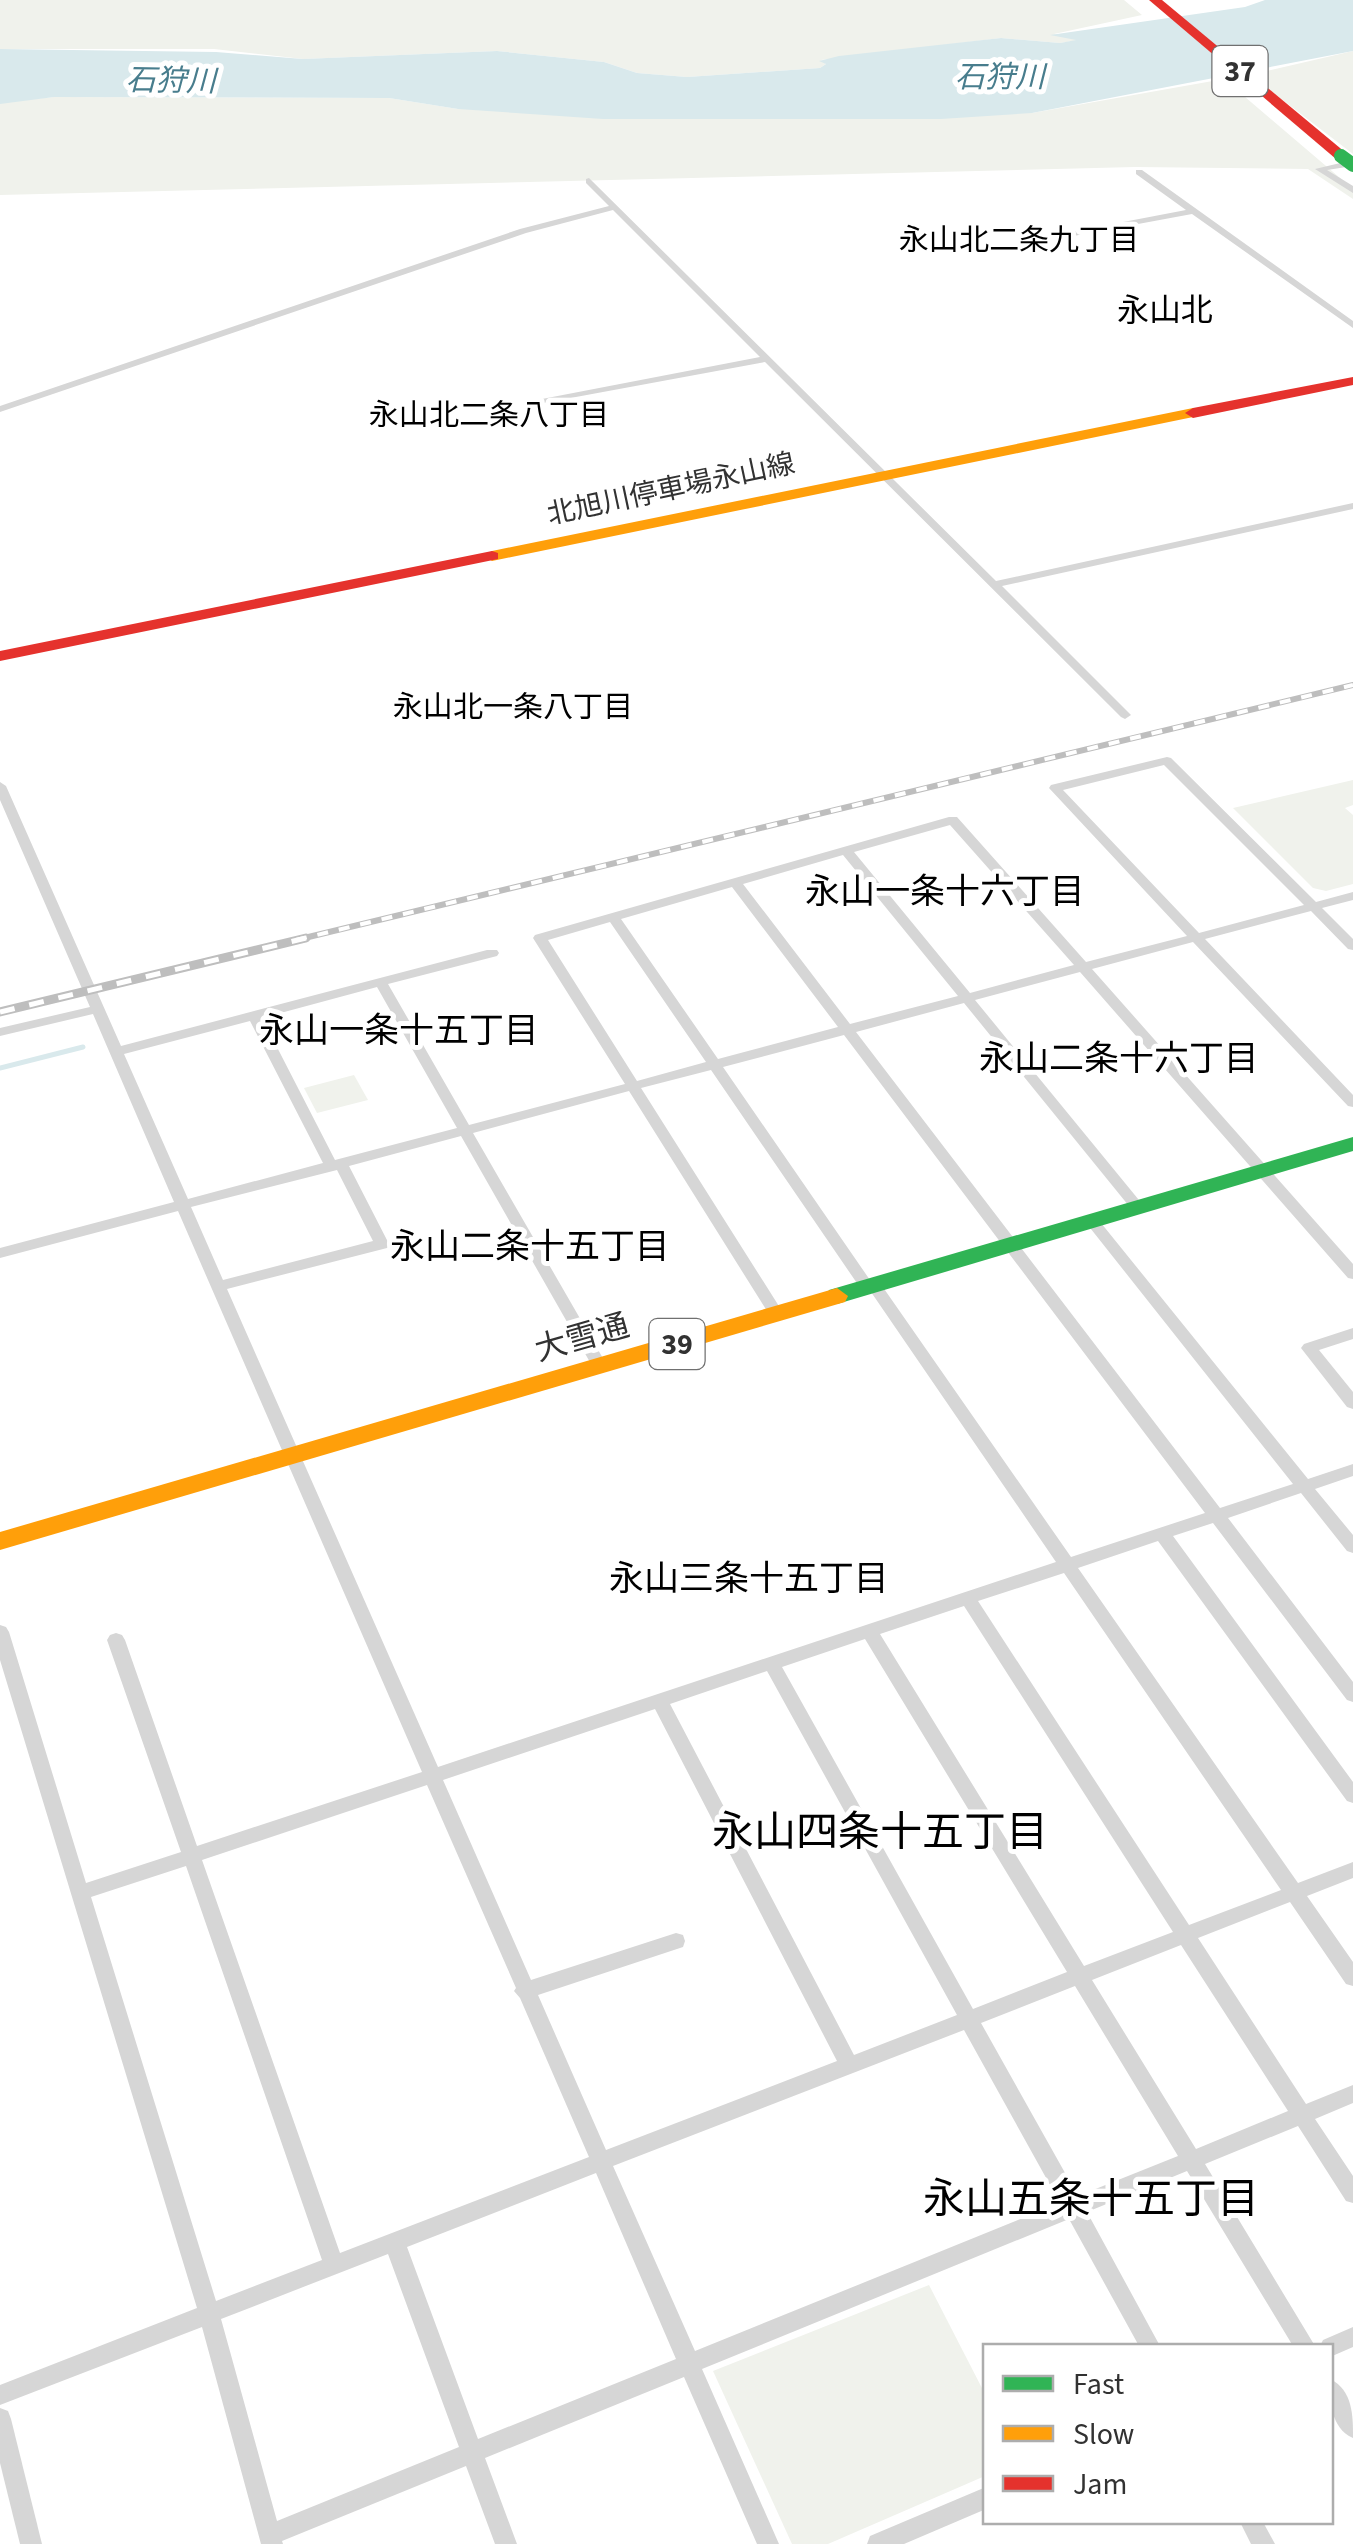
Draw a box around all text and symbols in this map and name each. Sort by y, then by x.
road number: 37 [1212,46,1268,96]
water label: 石狩川 [955,56,1048,99]
water label: 石狩川 [126,59,219,103]
district label: 永山北二条九丁目 [899,219,1139,262]
district label: 永山北 [1117,288,1213,334]
district label: 永山北二条八丁目 [369,394,609,437]
street label: 北旭川停車場永山線 [544,443,798,535]
district label: 永山北一条八丁目 [393,686,633,729]
district label: 永山一条十六丁目 [805,867,1085,917]
district label: 永山一条十五丁目 [259,1006,539,1056]
district label: 永山二条十六丁目 [979,1034,1259,1084]
district label: 永山二条十五丁目 [390,1222,670,1272]
street label: 大雪通 [530,1303,634,1373]
road number: 39 [650,1319,704,1369]
district label: 永山三条十五丁目 [609,1554,889,1604]
district label: 永山四条十五丁目 [712,1803,1048,1863]
district label: 永山五条十五丁目 [923,2170,1259,2230]
legend [983,2344,1333,2524]
text: Fast [1073,2363,1124,2406]
text: Slow [1073,2413,1134,2456]
text: Jam [1073,2463,1127,2506]

